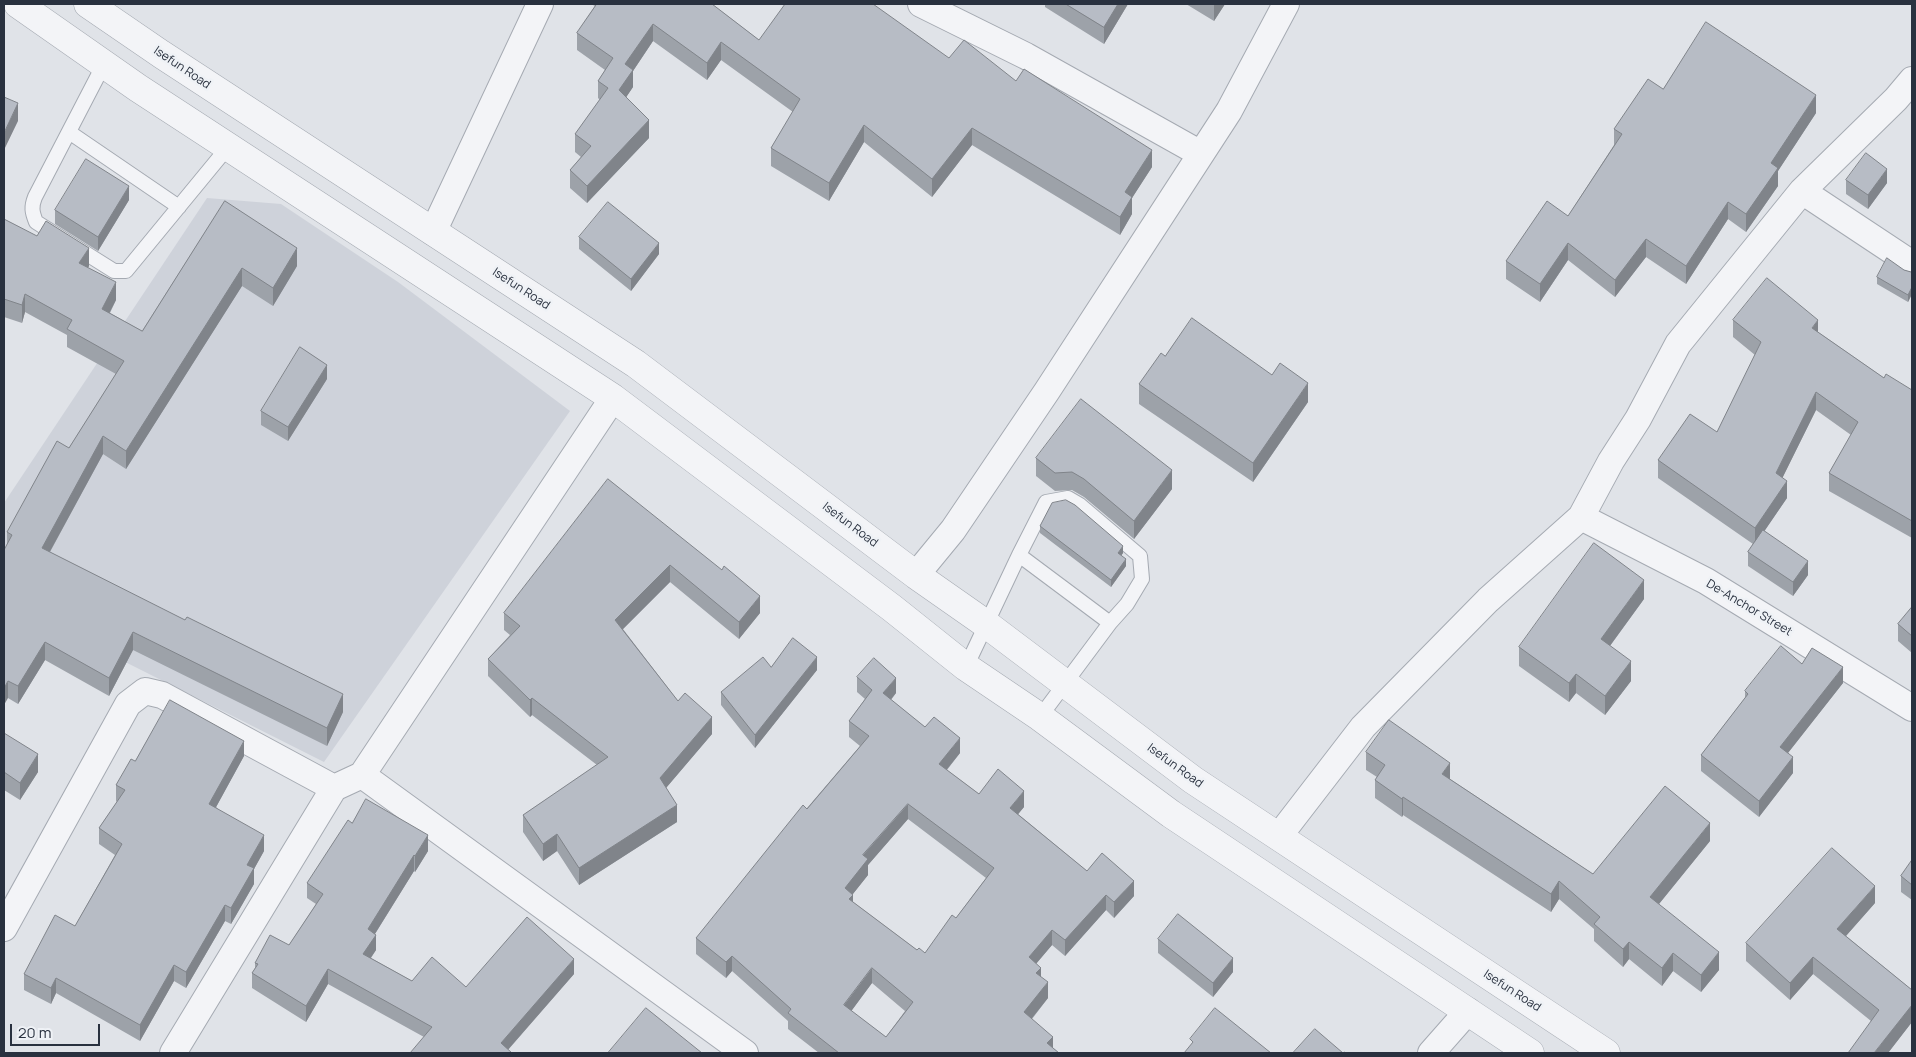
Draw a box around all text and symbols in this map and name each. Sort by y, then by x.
street label: Isefun Road [151,44,213,92]
street label: Isefun Road [490,265,552,313]
street label: Isefun Road [820,500,880,550]
street label: De-Anchor Street [1704,577,1794,639]
street label: Isefun Road [1144,741,1206,791]
street label: Isefun Road [1481,967,1543,1015]
scale bar [12,1014,102,1046]
text: 20 m [18,1022,51,1043]

